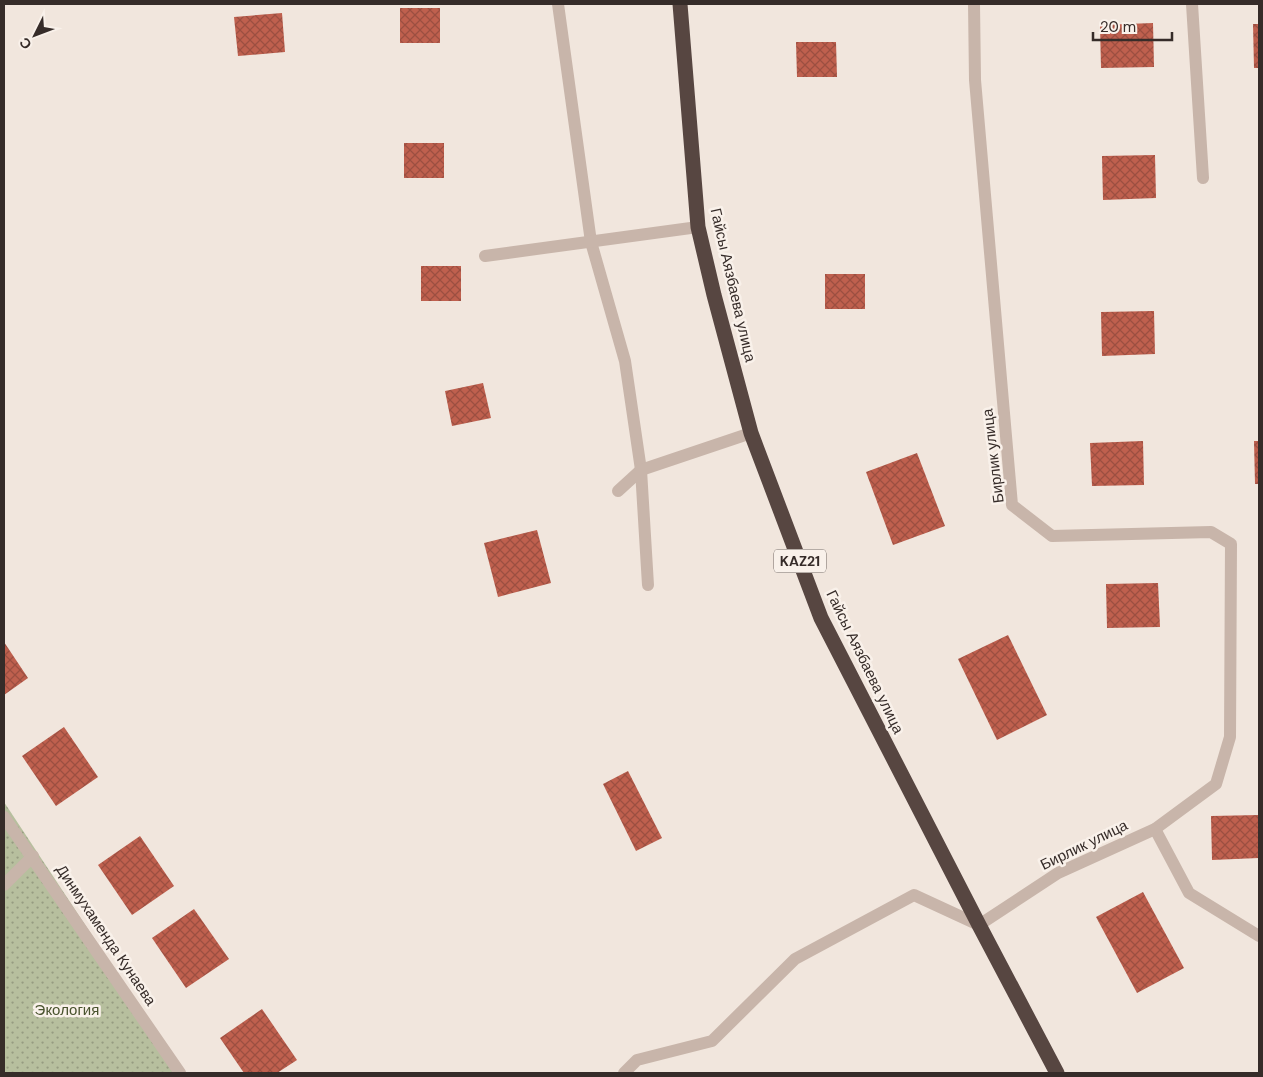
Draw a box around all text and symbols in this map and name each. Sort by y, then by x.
north arrow [10,10,60,60]
scale bar [1093,10,1172,42]
text: 20 m [1100,17,1136,37]
text: С [15,34,35,53]
street label: Гайсы Аязбаева улица [706,206,761,365]
street label: Бирлик улица [977,407,1009,504]
road number: KAZ21 [774,550,826,572]
street label: Гайсы Аязбаева улица [822,587,909,738]
street label: Бирлик улица [1037,815,1132,875]
street label: Динмухаменда Кунаева [51,861,161,1010]
park label: Экология [35,1000,99,1020]

